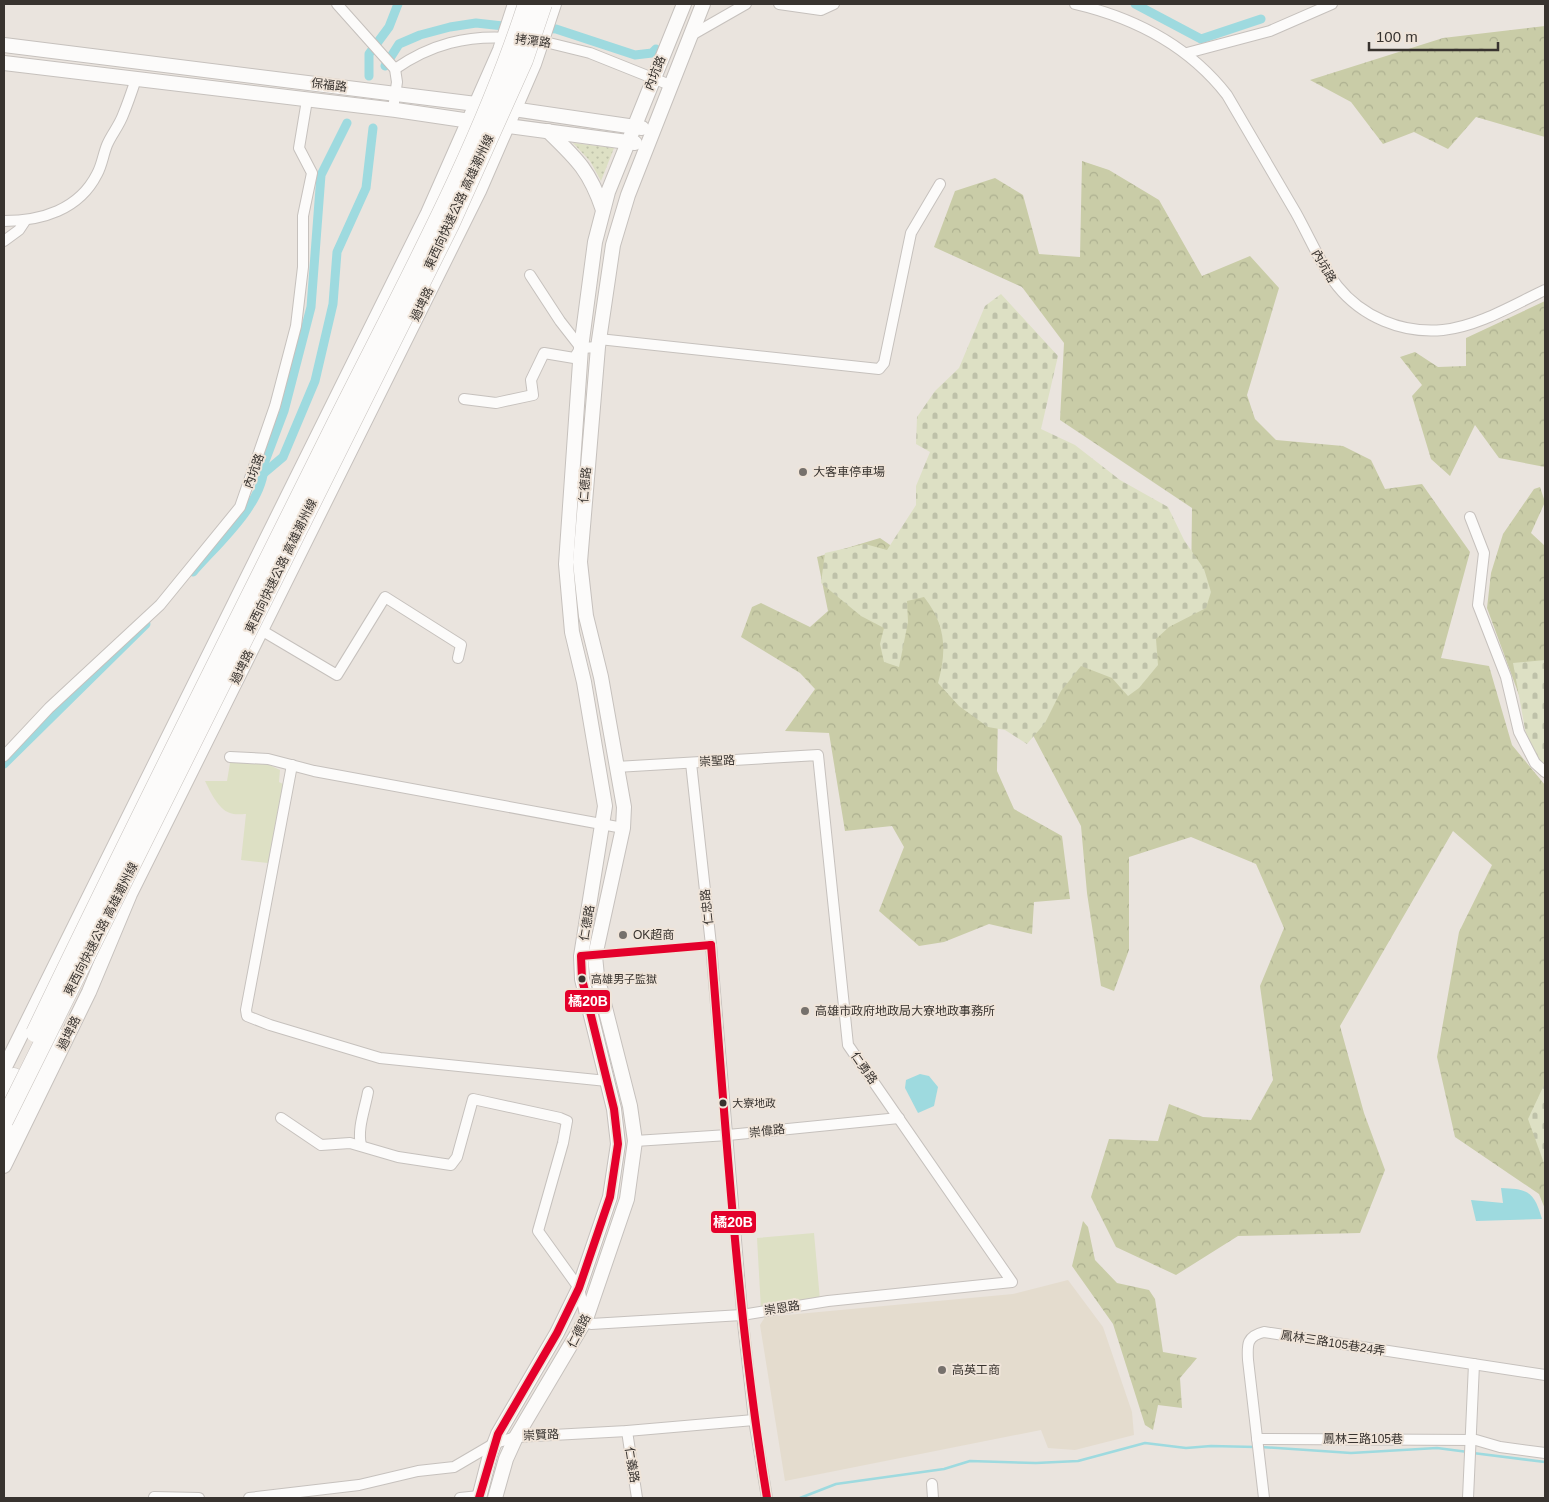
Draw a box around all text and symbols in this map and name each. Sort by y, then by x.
scale bar [1369,20,1498,52]
text: 100 m [1376,28,1418,45]
street label: 拷潭路 [514,32,552,50]
street label: 內坑路 [642,54,668,92]
street label: 保福路 [310,76,348,94]
street label: 東西向快速公路 高雄潮州線 [422,132,496,272]
street label: 內坑路 [1309,247,1339,285]
street label: 過埤路 [408,285,436,323]
street label: 內坑路 [241,452,267,490]
place label: 大客車停車場 [813,465,885,479]
street label: 仁德路 [576,466,594,504]
marker: 大客車停車場 [797,466,809,478]
street label: 東西向快速公路 高雄潮州線 [242,497,320,635]
street label: 過埤路 [228,648,256,686]
street label: 崇聖路 [699,753,735,769]
street label: 東西向快速公路 高雄潮州線 [61,860,141,998]
street label: 仁忠路 [698,888,716,926]
street label: 仁德路 [577,904,597,942]
place label: OK超商 [633,928,674,942]
marker: OK超商 [617,929,629,941]
place label: 高雄男子監獄 [591,973,657,985]
marker: 高雄男子監獄 [577,974,587,984]
line badge: 橘20B [564,989,611,1013]
text: 橘20B [568,993,608,1009]
place label: 高雄市政府地政局大寮地政事務所 [815,1004,995,1018]
marker: 高雄市政府地政局大寮地政事務所 [799,1005,811,1017]
street label: 過埤路 [55,1014,83,1052]
street label: 仁勇路 [848,1049,880,1087]
place label: 大寮地政 [732,1097,776,1109]
marker: 大寮地政 [718,1098,728,1108]
street label: 崇偉路 [748,1122,786,1140]
line badge: 橘20B [710,1210,757,1234]
text: 橘20B [713,1214,753,1230]
street label: 崇恩路 [763,1298,801,1318]
street label: 仁德路 [565,1312,593,1350]
street label: 鳳林三路105巷24弄 [1280,1328,1386,1358]
place label: 高英工商 [952,1363,1000,1377]
marker: 高英工商 [936,1364,948,1376]
street label: 崇賢路 [523,1427,559,1443]
street label: 鳳林三路105巷 [1323,1432,1403,1446]
street label: 仁義路 [622,1446,642,1484]

